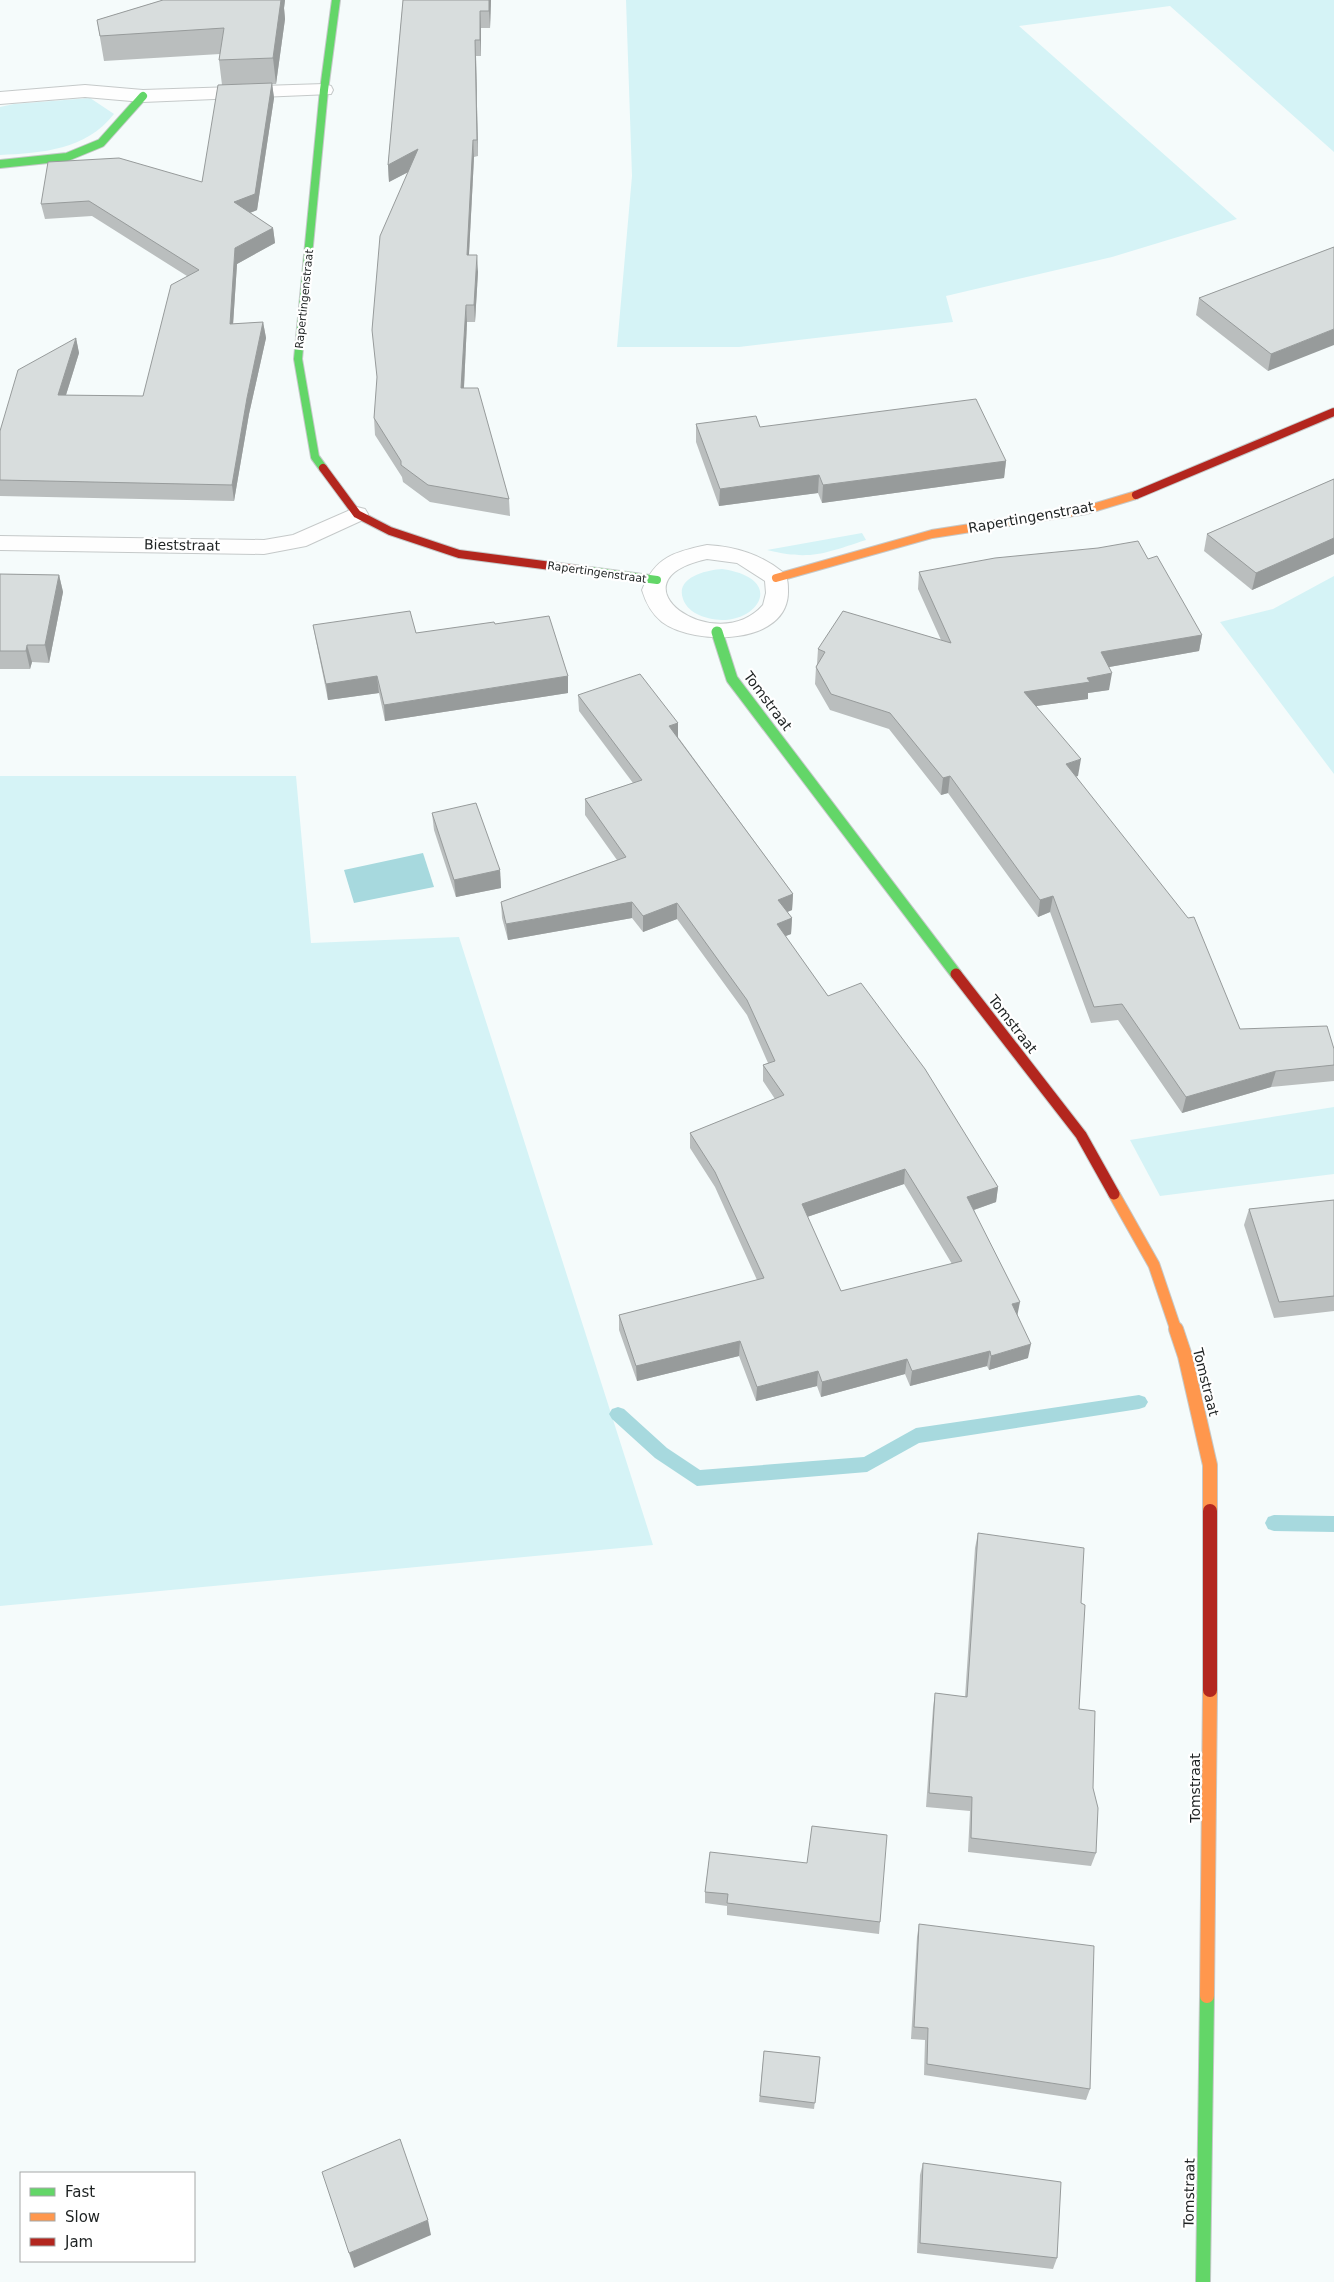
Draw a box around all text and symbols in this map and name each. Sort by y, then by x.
street label: Rapertingenstraat [293,248,316,349]
street label: Rapertingenstraat [967,498,1095,536]
street label: Bieststraat [144,536,221,554]
street label: Rapertingenstraat [547,559,648,586]
street label: Tomstraat [740,668,796,734]
street label: Tomstraat [985,991,1041,1057]
street label: Tomstraat [1190,1345,1222,1418]
street label: Tomstraat [1187,1753,1203,1824]
street label: Tomstraat [1180,2158,1198,2229]
legend [20,2172,195,2262]
text: Fast [65,2183,95,2201]
text: Slow [65,2208,100,2226]
text: Jam [64,2233,93,2251]

